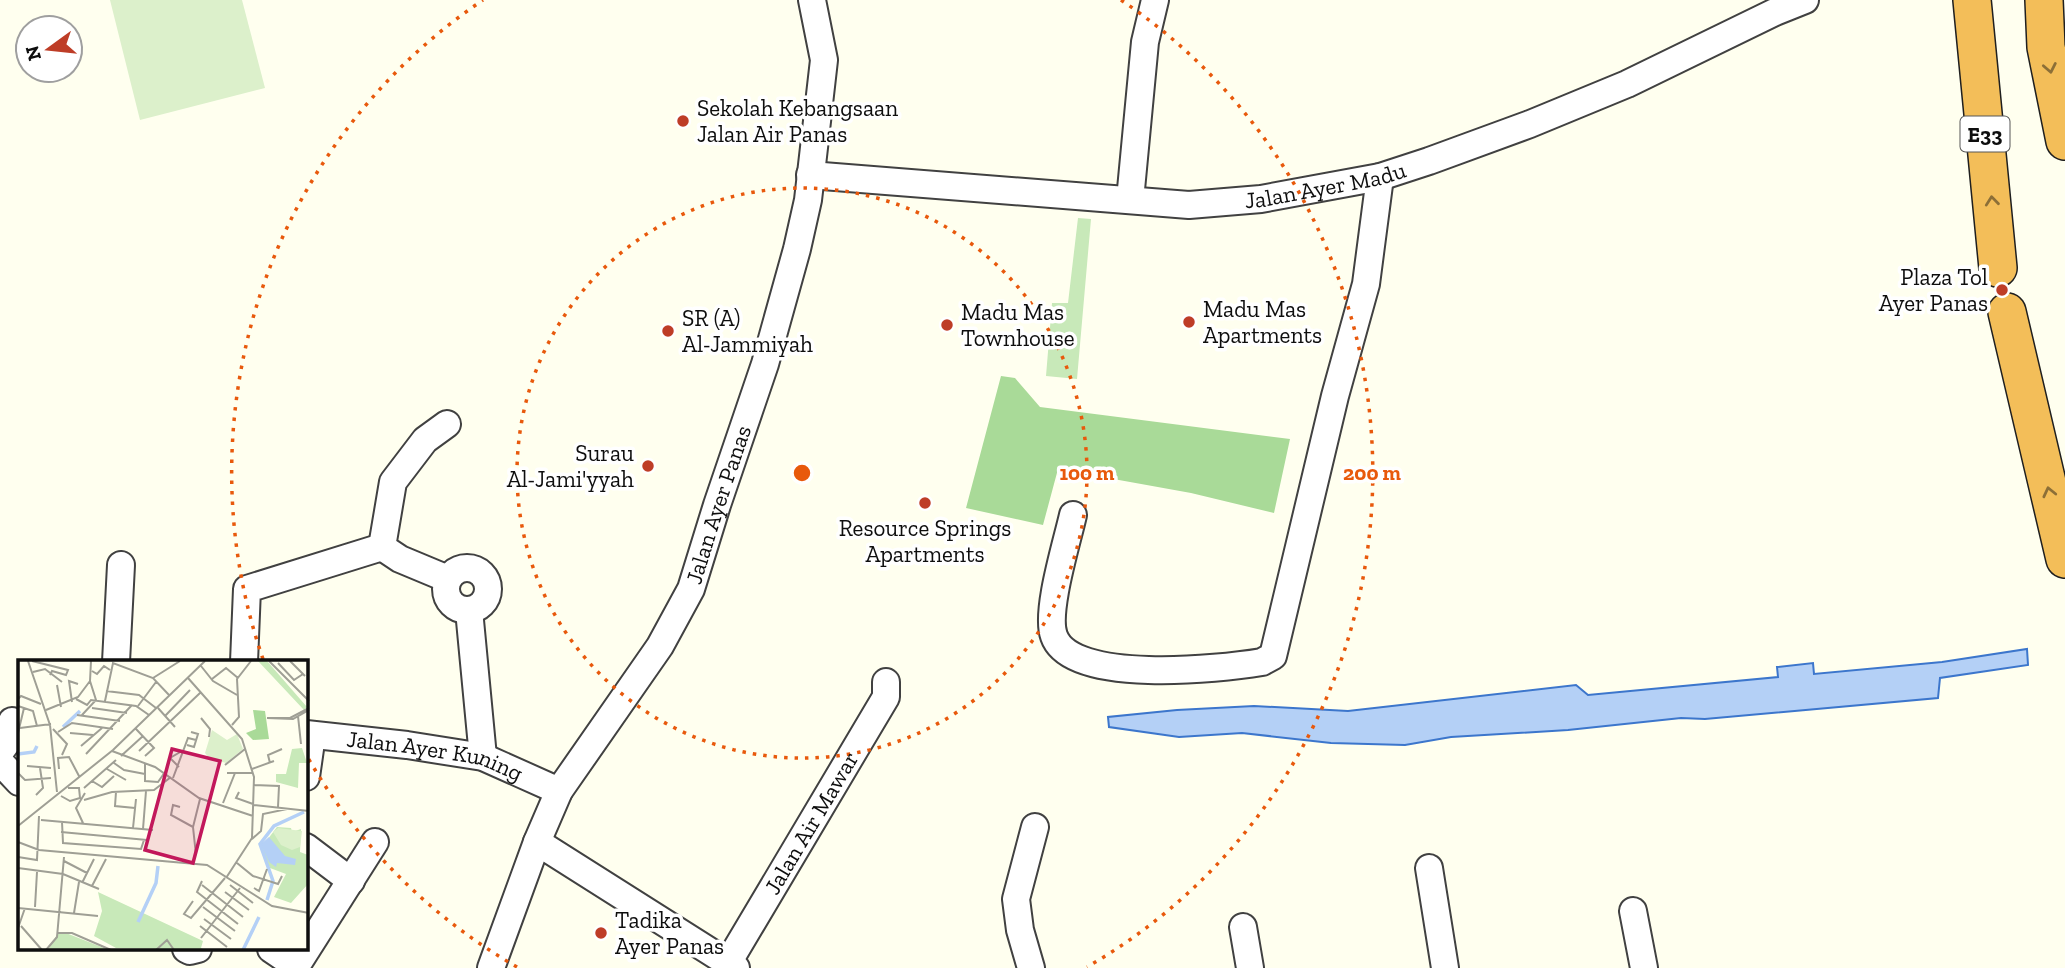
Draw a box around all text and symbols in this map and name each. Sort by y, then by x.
north arrow [14,14,84,84]
text: N [20,43,46,63]
one-way arrow [2042,62,2057,74]
place label: Sekolah Kebangsaan Jalan Air Panas [697,94,898,148]
marker: Sekolah Kebangsaan Jalan Air Panas [675,113,691,129]
road number: E33 [1960,116,2010,152]
street label: Jalan Ayer Madu [1244,156,1409,214]
one-way arrow [1985,195,2000,206]
place label: Plaza Tol Ayer Panas [1879,263,1988,317]
marker: Plaza Tol Ayer Panas [1994,282,2010,298]
place label: Madu Mas Apartments [1203,295,1322,349]
place label: Madu Mas Townhouse [961,298,1075,352]
place label: SR (A) Al-Jammiyah [682,304,813,358]
marker: Madu Mas Apartments [1181,314,1197,330]
marker: Madu Mas Townhouse [939,317,955,333]
marker: SR (A) Al-Jammiyah [660,323,676,339]
street label: Jalan Ayer Panas [679,422,757,587]
place label: Surau Al-Jami'yyah [507,439,634,493]
marker: Surau Al-Jami'yyah [640,458,656,474]
text: 100 m [1060,460,1115,485]
text: 200 m [1343,460,1401,485]
centre of rings [790,461,814,485]
one-way arrow [2043,486,2058,498]
marker: Resource Springs Apartments [917,495,933,511]
place label: Resource Springs Apartments [839,514,1011,568]
inset map [18,660,308,950]
street label: Jalan Ayer Kuning [345,725,528,787]
street label: Jalan Air Mawar [758,747,864,899]
place label: Tadika Ayer Panas [615,906,724,960]
marker: Tadika Ayer Panas [593,925,609,941]

